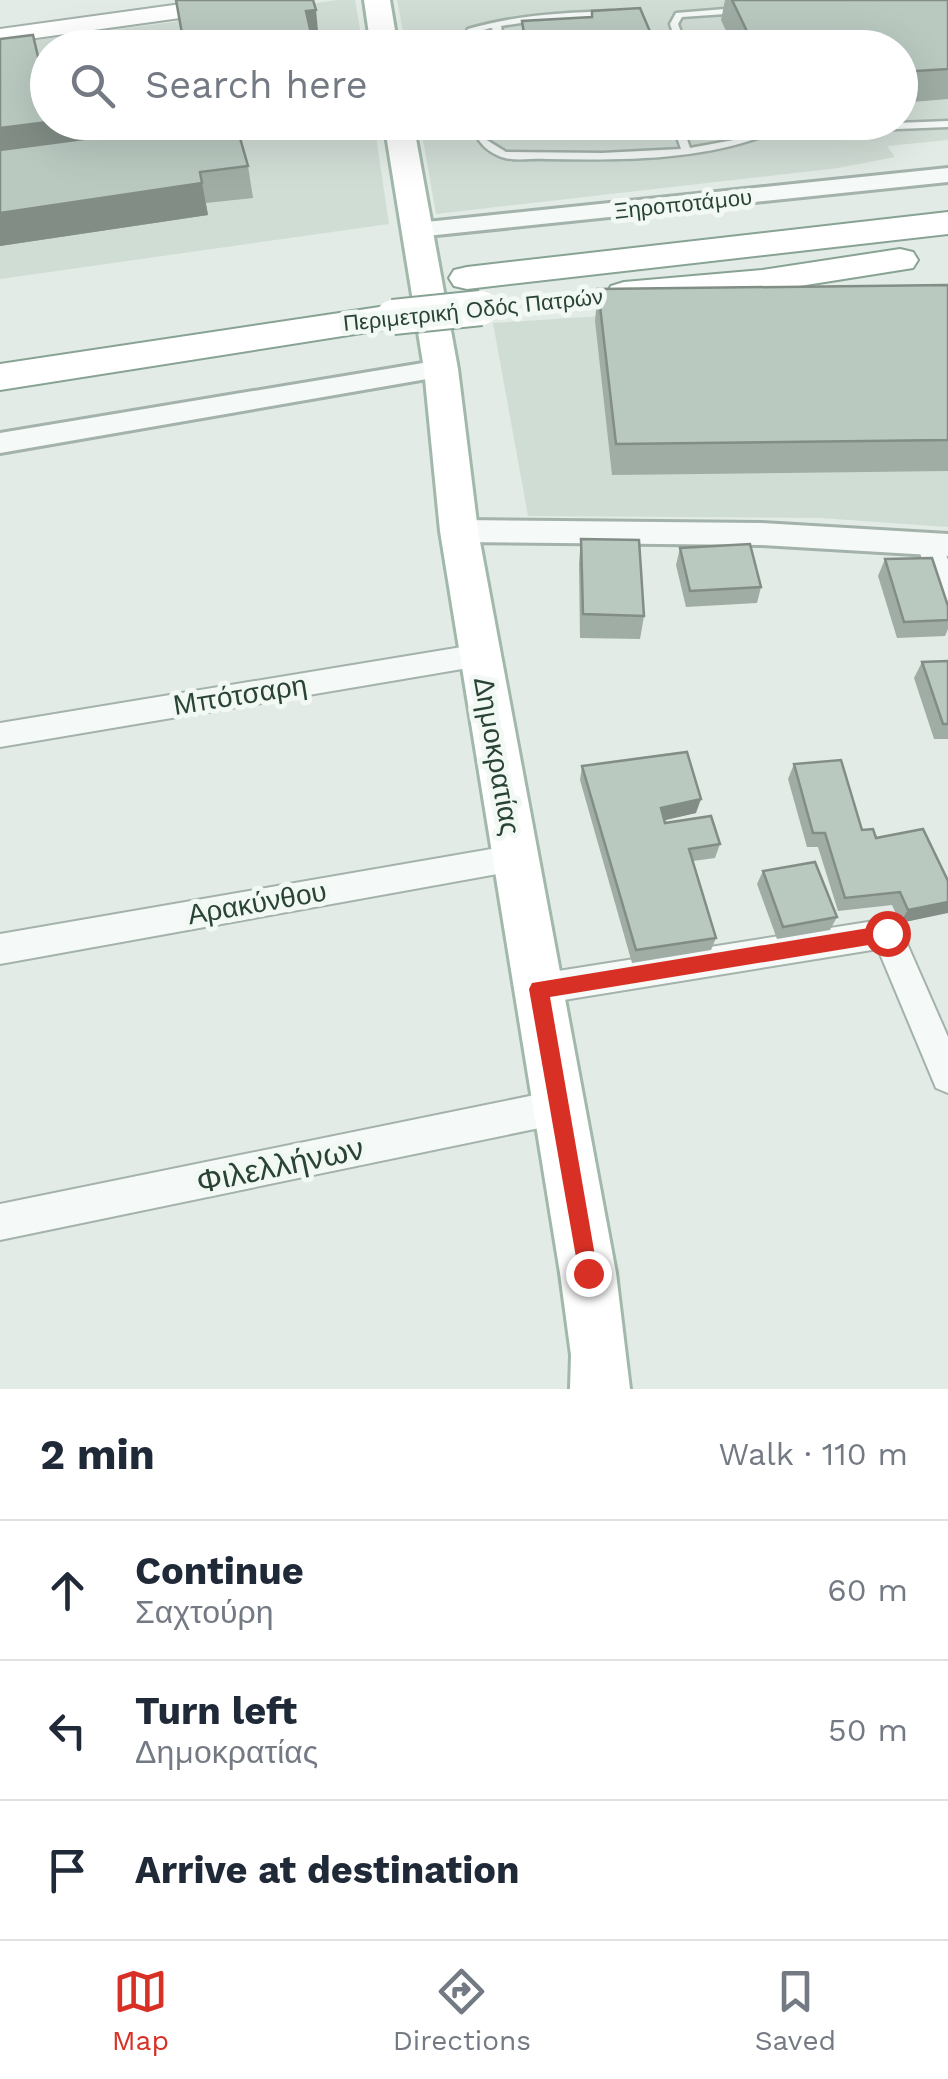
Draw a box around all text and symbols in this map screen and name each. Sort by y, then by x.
search box [30,30,918,140]
icon: search [65,58,120,113]
text: Search here [145,63,368,107]
street label: Ξηροποτάμου [613,184,753,224]
street label: Περιμετρική Οδός Πατρών [342,284,604,336]
street label: Μπότσαρη [171,668,309,722]
street label: Δημοκρατίας [467,674,527,838]
street label: Αρακύνθου [185,875,329,931]
route start [865,911,911,957]
street label: Φιλελλήνων [193,1129,367,1201]
route end [566,1251,612,1297]
text: 2 min [40,1430,155,1479]
text: Walk · 110 m [718,1435,908,1473]
text: Continue [135,1549,304,1593]
icon: ahead [40,1563,95,1618]
text: 60 m [827,1571,908,1609]
text: Σαχτούρη [135,1593,274,1631]
text: Turn left [135,1689,297,1733]
icon: left [40,1703,95,1758]
text: 50 m [828,1711,908,1749]
text: Δημοκρατίας [135,1733,318,1771]
icon: arrive [40,1843,95,1898]
text: Arrive at destination [135,1848,520,1892]
tab: Map [112,1964,169,2057]
tab: Directions [393,1964,531,2057]
tab: Saved [755,1964,836,2057]

